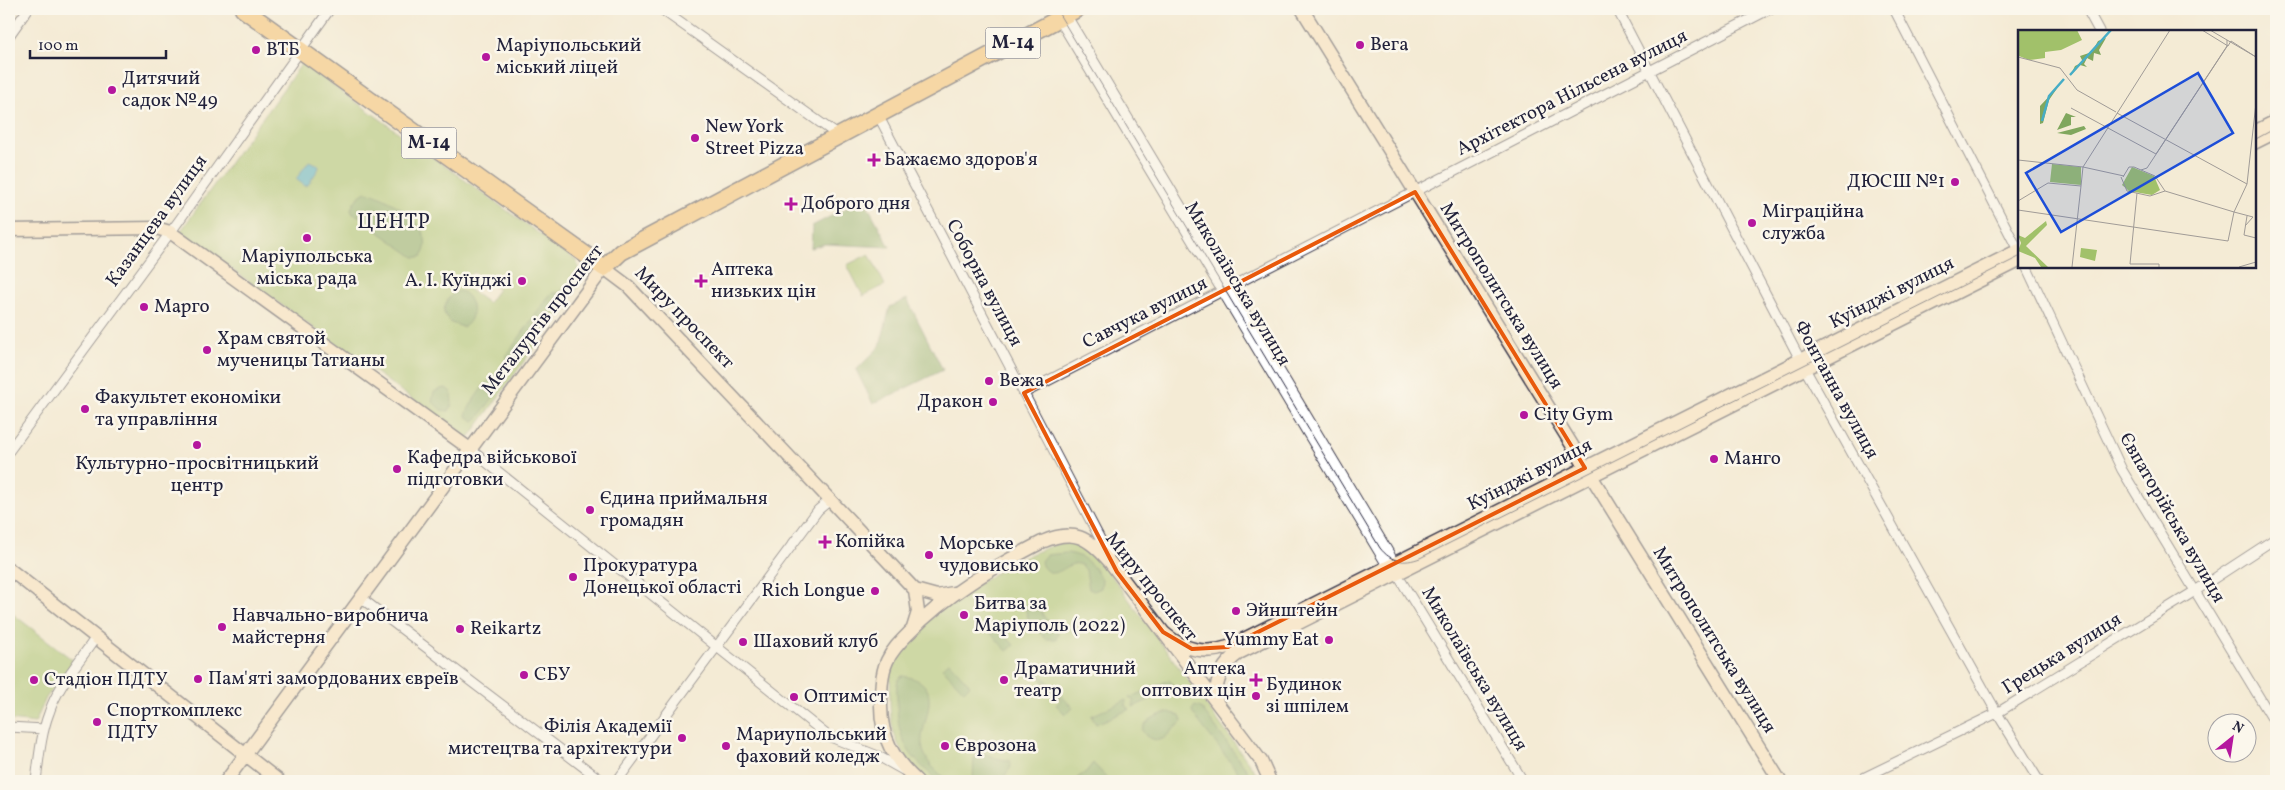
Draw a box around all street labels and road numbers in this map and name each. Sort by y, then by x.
street label: Архітектора Нільсена вулиця [1452,23,1692,163]
road number: М-14 [986,28,1040,58]
road number: М-14 [402,128,456,158]
street label: Казанцева вулиця [100,150,214,292]
street label: Миколаївська вулиця [1178,197,1297,371]
street label: Митрополитська вулиця [1433,198,1569,394]
street label: Соборна вулиця [940,215,1029,351]
street label: Металургів проспект [476,239,610,401]
street label: Куїнджі вулиця [1825,250,1959,336]
street label: Миру проспект [628,261,740,375]
street label: Савчука вулиця [1078,270,1212,356]
street label: Фонтанна вулиця [1787,316,1885,464]
street label: Євпаторійська вулиця [2113,428,2231,608]
street label: Куїнджі вулиця [1463,432,1597,518]
street label: Миру проспект [1099,527,1203,647]
street label: Митрополитська вулиця [1646,542,1782,738]
street label: Миколаївська вулиця [1415,582,1534,756]
street label: Грецька вулиця [1997,607,2127,701]

